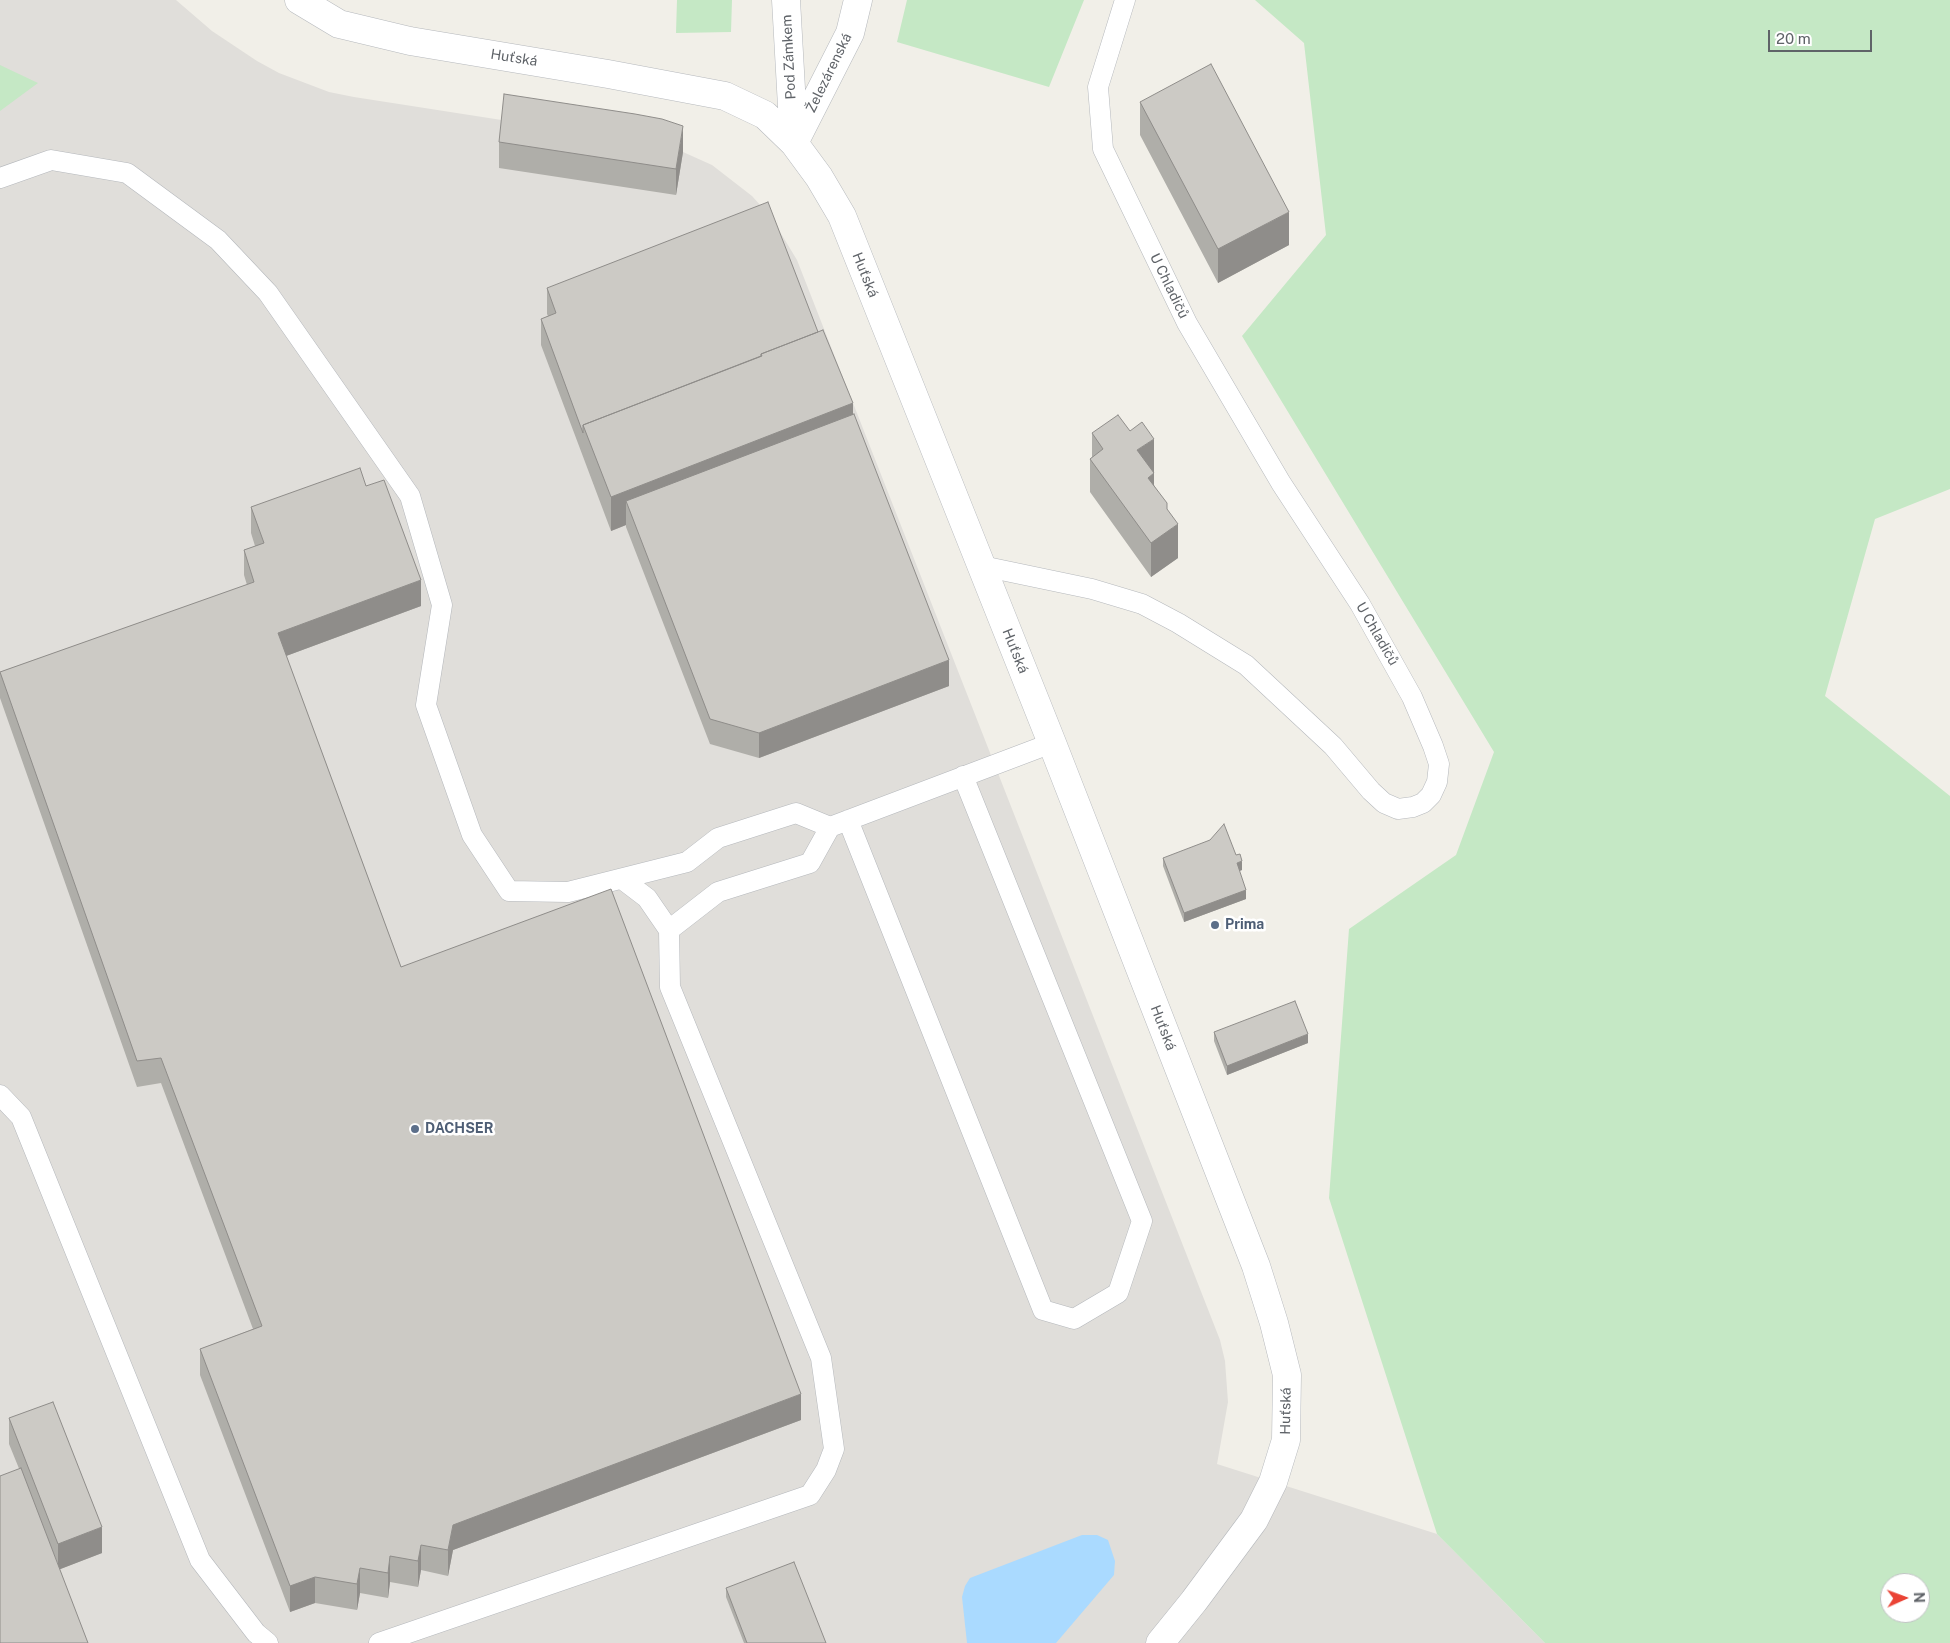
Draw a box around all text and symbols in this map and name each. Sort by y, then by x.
street label: Pod Zámkem [778,14,800,100]
scale bar [1770,20,1874,52]
street label: Železárenská [802,30,856,116]
text: 20 m [1776,30,1811,47]
street label: Huťská [489,46,539,70]
street label: Huťská [848,250,882,300]
street label: U Chladičů [1146,251,1192,321]
street label: U Chladičů [1352,599,1402,669]
street label: Huťská [998,626,1032,676]
place label: Prima [1225,917,1264,933]
marker: Prima [1209,919,1221,931]
street label: Huťská [1147,1003,1179,1053]
place label: DACHSER [425,1121,493,1137]
marker: DACHSER [409,1123,421,1135]
street label: Huťská [1277,1387,1295,1435]
north arrow [1880,1573,1930,1623]
text: N [1911,1592,1927,1603]

